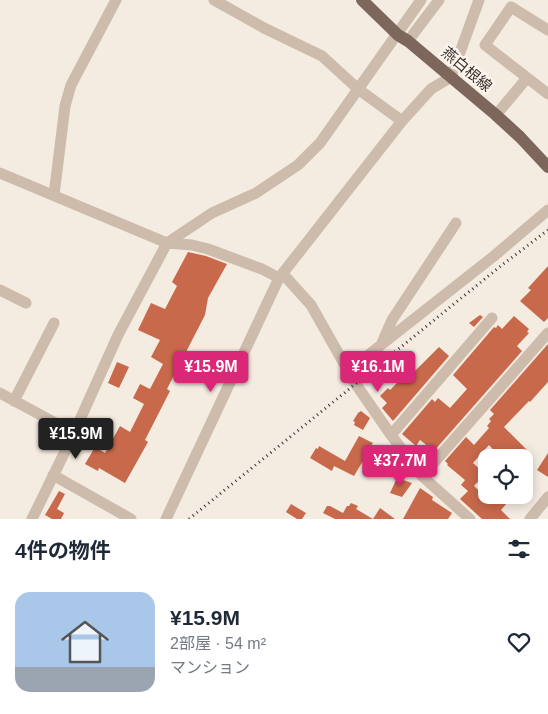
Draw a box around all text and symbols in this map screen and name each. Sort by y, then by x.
street label: 燕白根線 [439,43,495,95]
pin: ¥15.9M [170,350,252,393]
pin: ¥16.1M [337,350,419,393]
text: ¥15.9M [184,358,238,375]
text: ¥16.1M [351,358,405,375]
pin: ¥15.9M [35,418,117,460]
text: ¥15.9M [49,425,103,442]
pin: ¥37.7M [359,444,441,487]
map controls [478,449,533,504]
button: locate [478,449,533,504]
text: ¥37.7M [373,452,427,469]
icon: filters [505,535,533,563]
text: 4件の物件 [15,539,111,562]
text: ¥15.9M [170,606,240,629]
icon: home [55,612,115,672]
icon: heart [505,628,533,656]
text: 2部屋 · 54 m² [170,635,266,652]
text: マンション [170,659,250,676]

